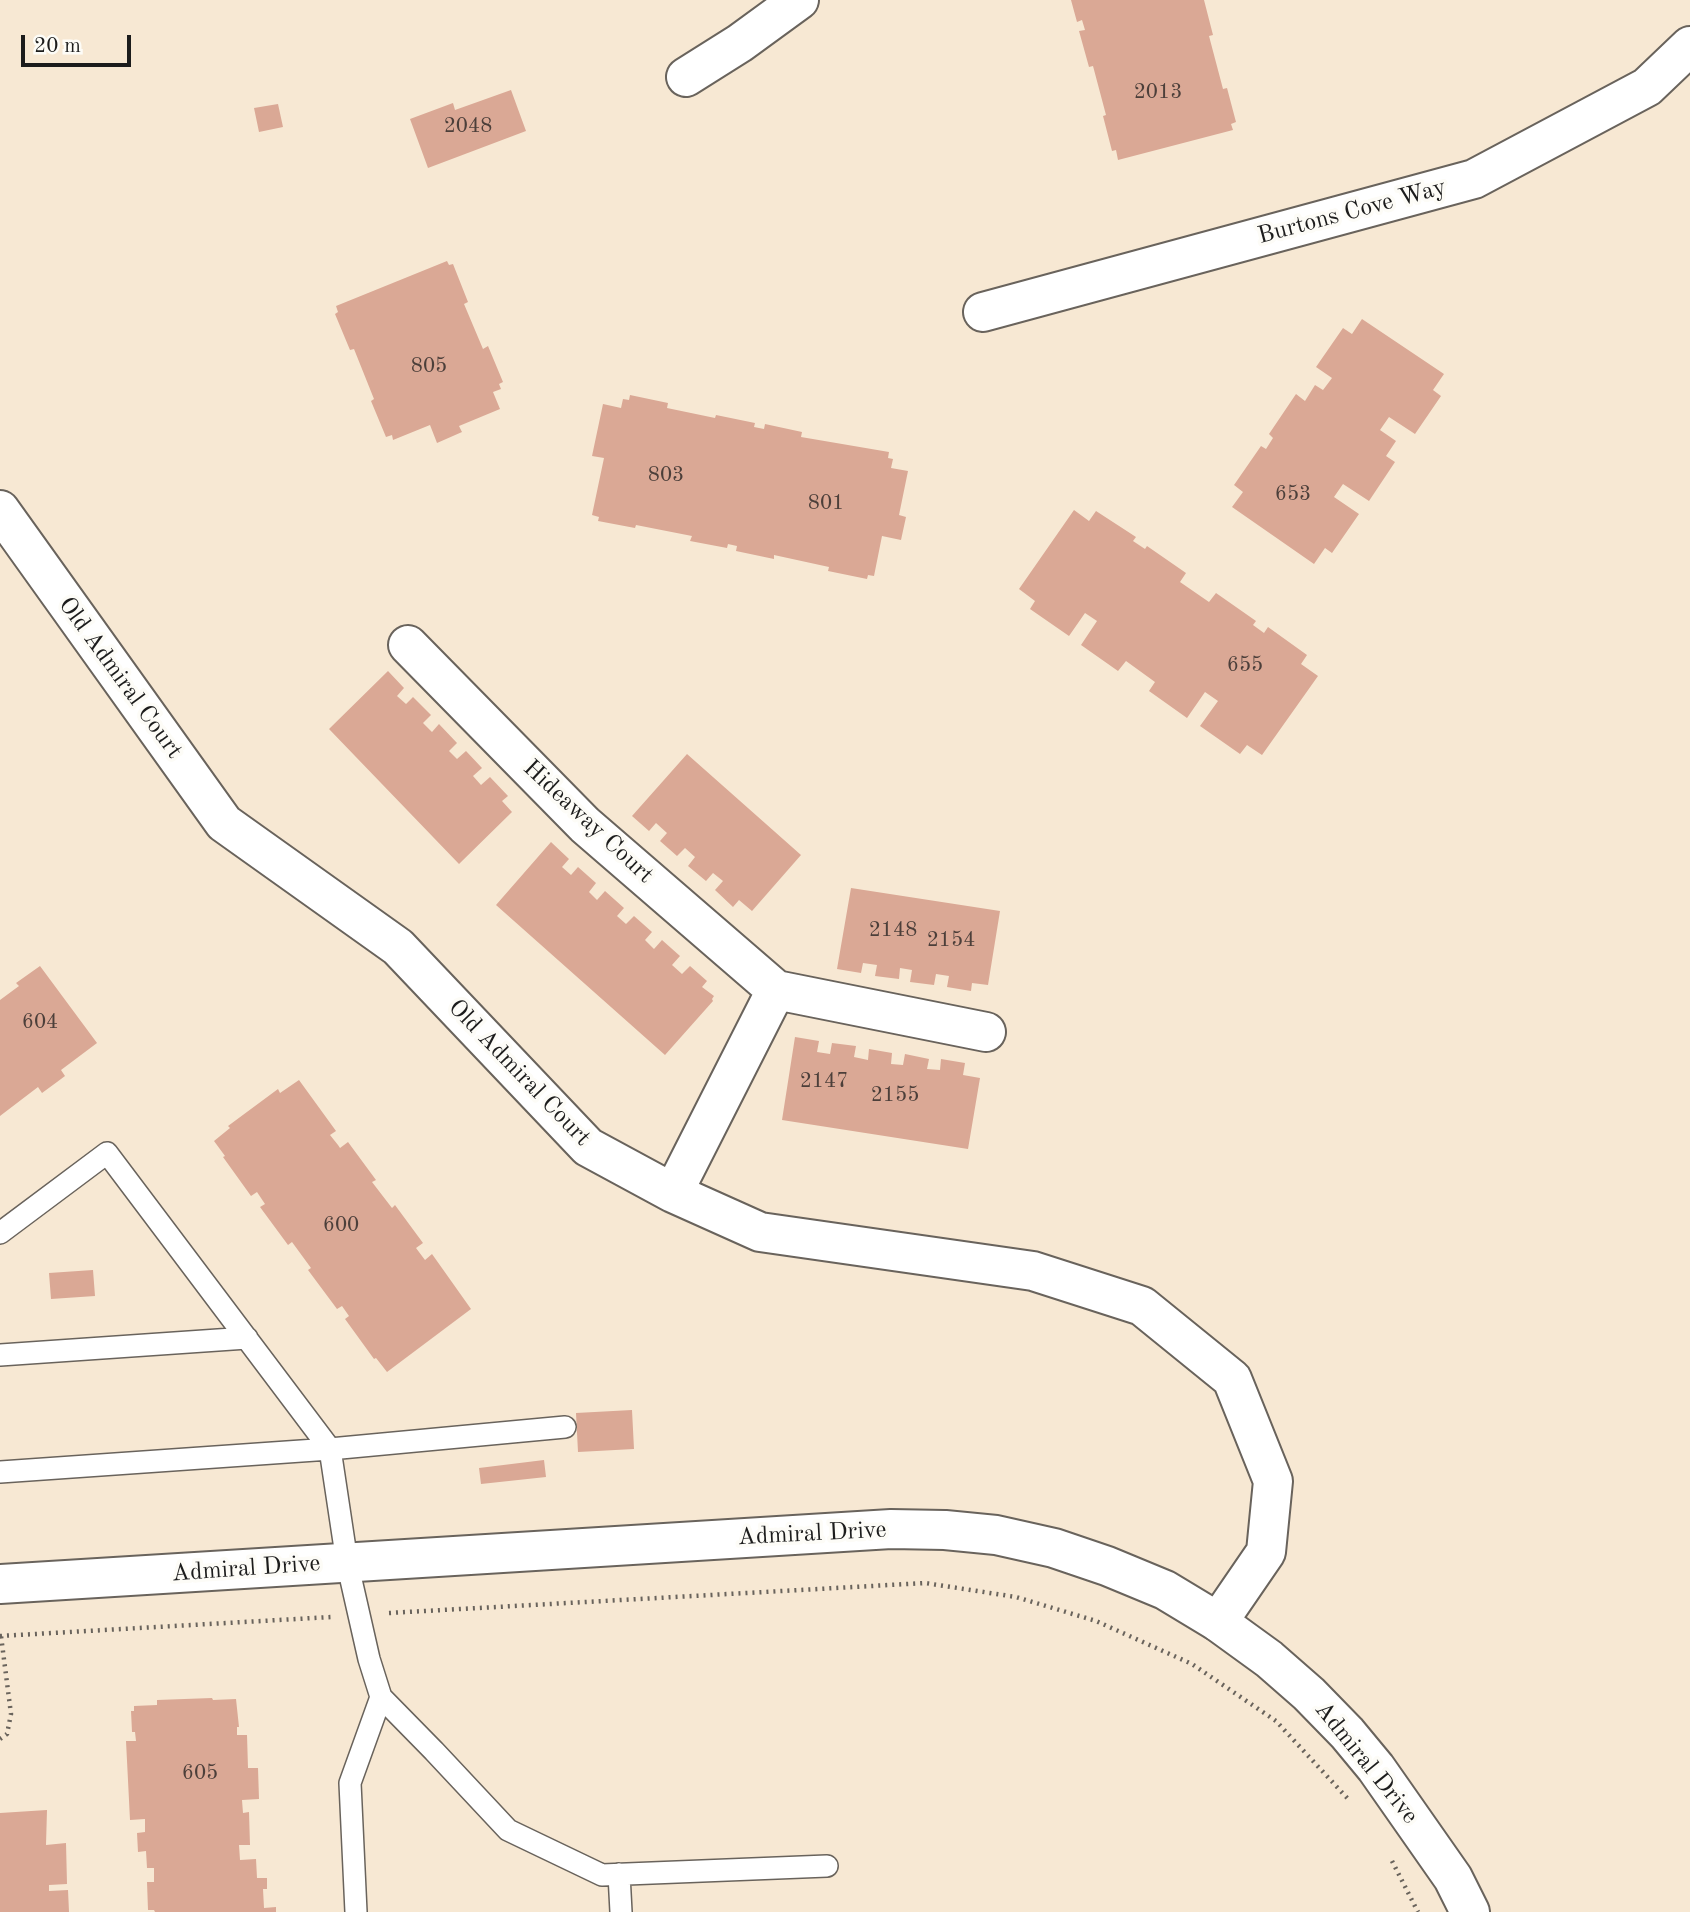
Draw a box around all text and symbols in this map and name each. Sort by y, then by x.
scale bar [24,21,135,65]
text: 20 m [34,36,81,57]
house number: 2013 [1134,79,1182,105]
house number: 2048 [444,113,492,139]
street label: Burtons Cove Way [1255,173,1449,251]
house number: 805 [411,353,447,379]
house number: 803 [648,462,684,488]
house number: 653 [1275,481,1311,507]
house number: 801 [808,490,844,516]
street label: Old Admiral Court [52,592,188,764]
house number: 655 [1227,652,1263,678]
street label: Hideaway Court [517,754,659,890]
house number: 2148 [869,917,917,943]
house number: 2154 [927,927,975,953]
street label: Old Admiral Court [442,994,596,1152]
house number: 604 [22,1009,58,1035]
house number: 2147 [800,1068,848,1094]
house number: 2155 [871,1082,919,1108]
house number: 600 [323,1212,359,1238]
street label: Admiral Drive [737,1516,887,1552]
street label: Admiral Drive [171,1549,321,1589]
street label: Admiral Drive [1308,1696,1424,1830]
house number: 605 [182,1760,218,1786]

